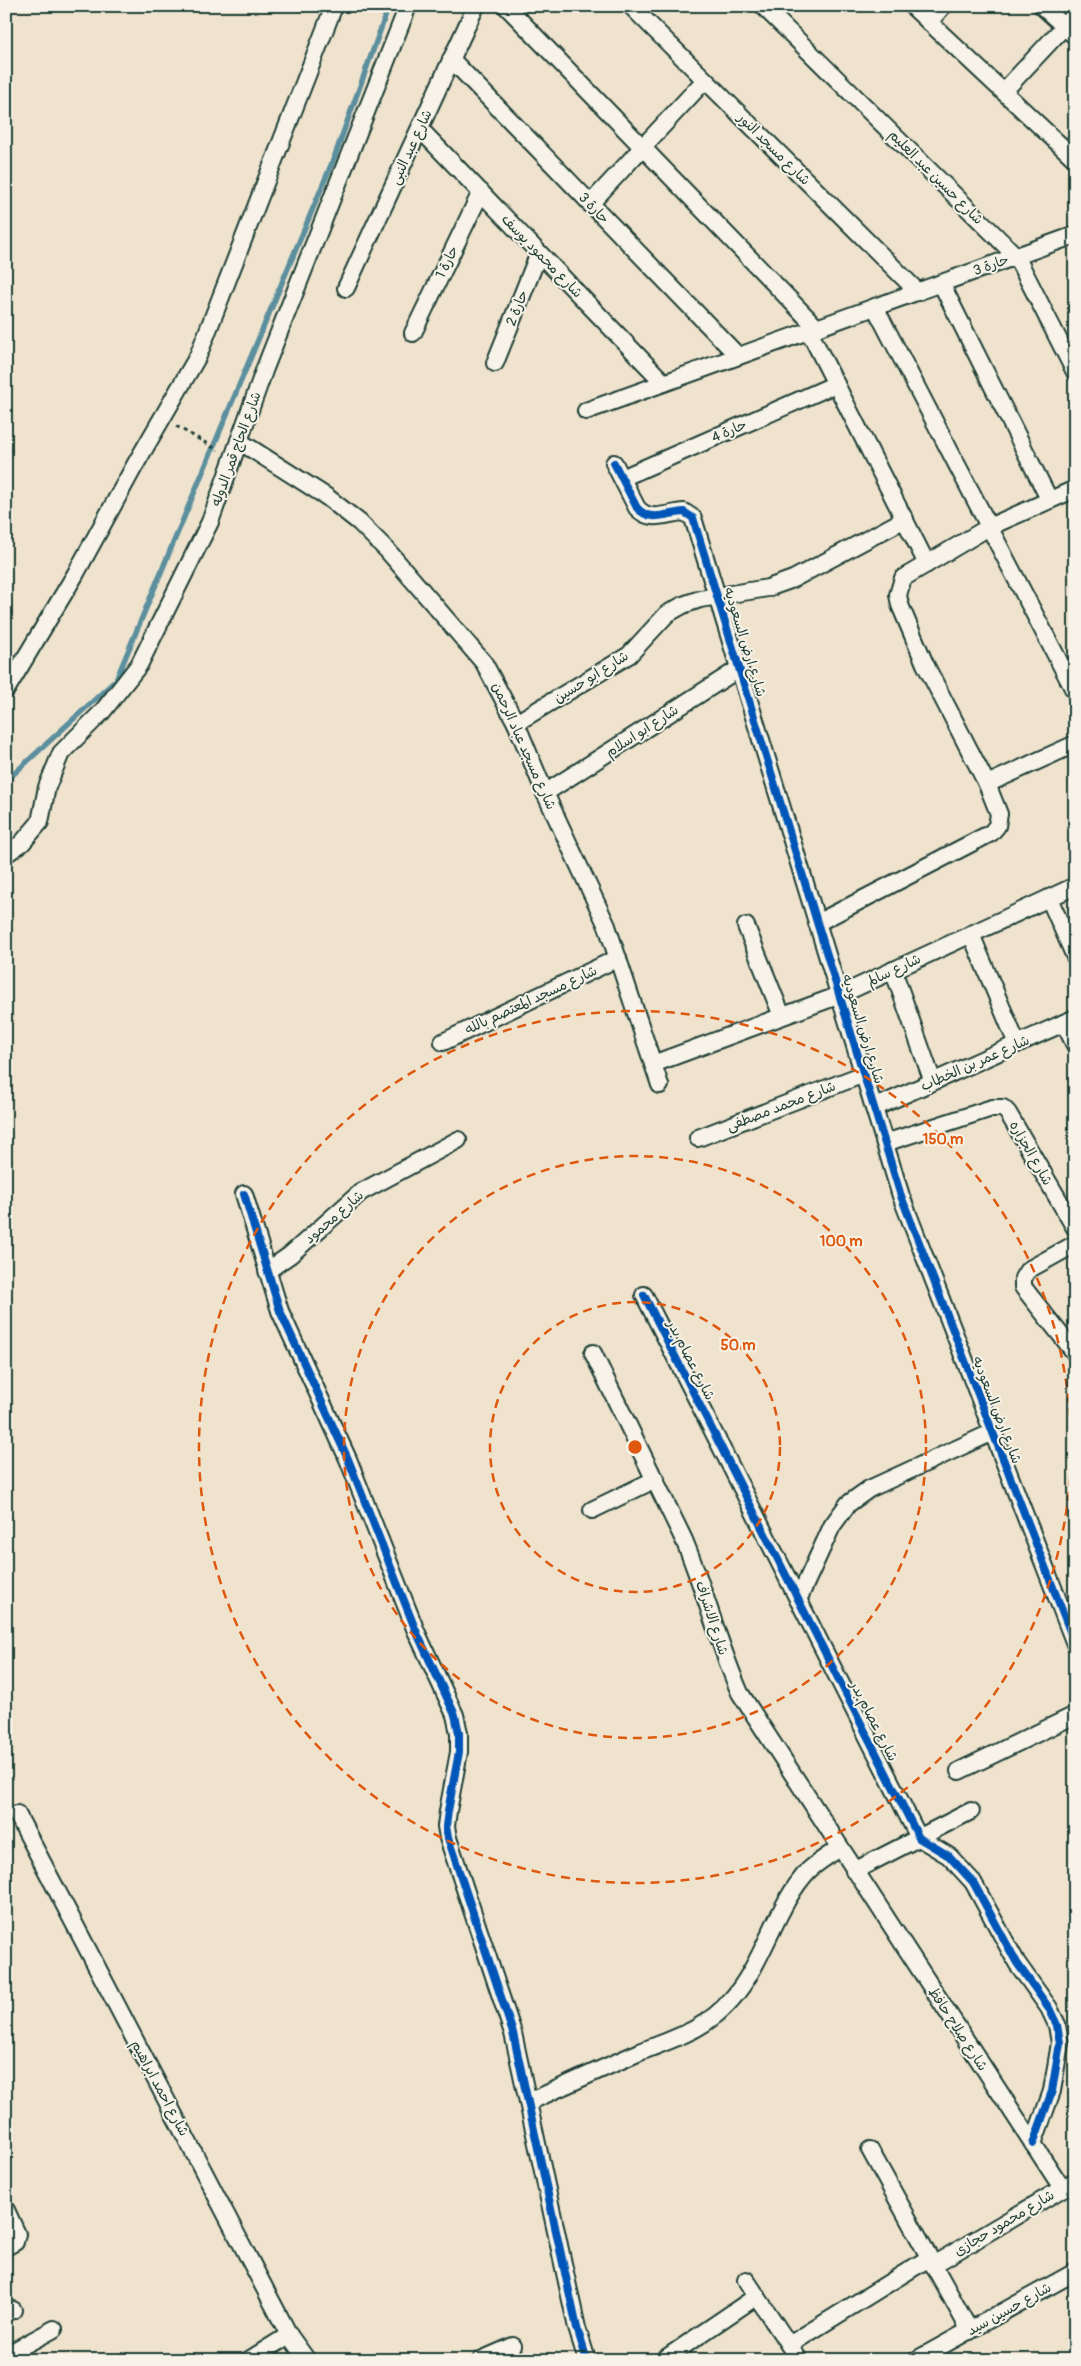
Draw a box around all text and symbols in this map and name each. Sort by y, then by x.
street label: شارع عبد النبى [386,107,437,188]
street label: شارع مسجد النور [733,109,814,189]
street label: شارع حسين عبد العليم [884,126,987,229]
street label: حارة 3 [575,189,613,227]
street label: شارع محمود يوسف [497,211,586,302]
street label: حارة 1 [432,243,462,281]
street label: حارة 3 [971,251,1011,279]
street label: حارة 2 [502,288,532,328]
street label: شارع الحاج قمر الدوله [207,389,266,509]
street label: حارة 4 [709,416,749,446]
street label: شارع ارض السعوديه [719,585,770,699]
street label: شارع ابو حسين [551,647,632,708]
street label: شارع مسجد عباد الرحمن [487,680,560,813]
street label: شارع ابو اسلام [602,701,683,762]
street label: شارع سالم [864,950,924,992]
street label: شارع مسجد المعتصم بالله [462,962,601,1040]
street label: شارع ارض السعوديه [837,972,888,1086]
street label: شارع عمر بن الخطاب [918,1031,1032,1095]
street label: شارع محمد مصطفى [724,1077,838,1136]
street label: شارع الجزاره [1005,1118,1056,1189]
text: 150 m [923,1130,963,1149]
street label: شارع محمود [301,1187,368,1248]
text: 100 m [820,1232,862,1251]
street label: شارع عصام بدر [661,1316,718,1404]
text: 50 m [721,1336,755,1355]
street label: شارع ارض السعوديه [968,1354,1025,1466]
centre of rings [626,1438,644,1456]
street label: شارع الاشراف [691,1579,732,1658]
street label: شارع عصام بدر [844,1677,901,1765]
street label: شارع صلاح حافظ [924,1984,991,2075]
street label: شارع احمد ابراهيم [126,2037,192,2140]
street label: شارع محمود حجازى [951,2186,1058,2261]
street label: شارع حسين سيد [964,2279,1055,2340]

